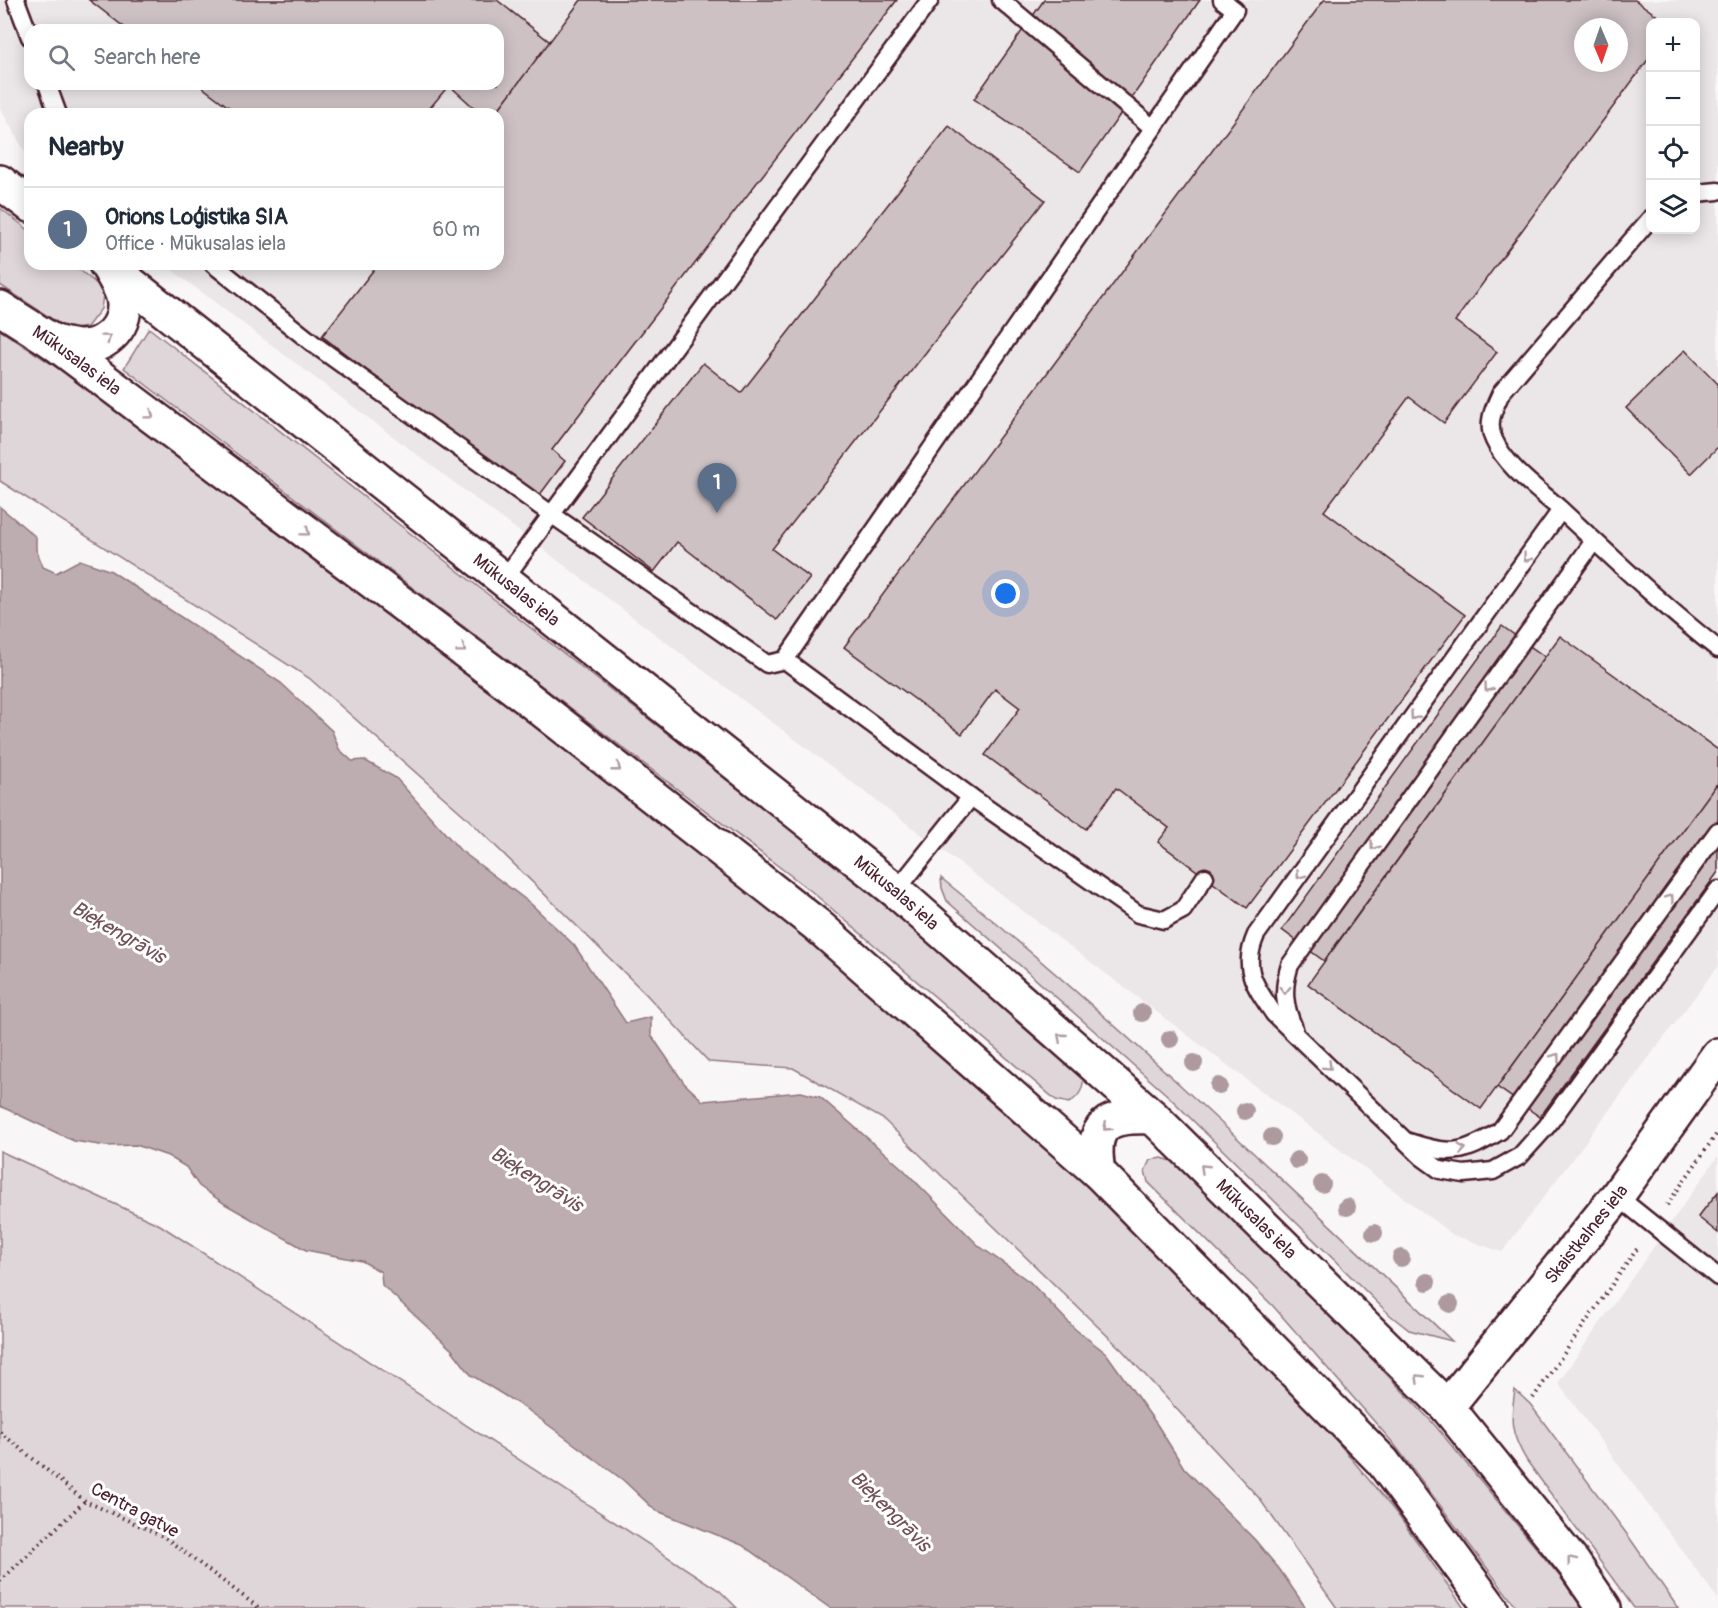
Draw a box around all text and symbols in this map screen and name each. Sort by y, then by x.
north arrow [1574,18,1628,72]
map controls [1646,18,1700,234]
button: + [1646,18,1700,72]
search box [24,24,504,90]
icon: search [45,41,78,74]
text: Search here [93,43,200,71]
button: − [1646,72,1700,126]
button: locate [1646,126,1700,180]
text: Nearby [48,131,124,163]
button: layers [1646,180,1700,234]
text: Orions Loģistika SIA [105,203,288,231]
text: 1 [64,217,71,242]
text: 60 m [433,217,480,242]
text: Office · Mūkusalas iela [105,231,286,256]
street label: Mūkusalas iela [28,320,126,401]
one-way arrow [100,334,111,345]
one-way arrow [143,408,154,419]
pin: 1 [698,464,736,513]
one-way arrow [299,525,310,536]
street label: Mūkusalas iela [468,549,564,632]
one-way arrow [1523,551,1534,562]
your location [991,579,1020,608]
one-way arrow [455,642,466,653]
one-way arrow [1484,682,1495,693]
one-way arrow [1410,710,1421,721]
one-way arrow [610,760,621,771]
one-way arrow [1370,840,1381,851]
street label: Mūkusalas iela [849,851,944,936]
one-way arrow [1296,868,1307,879]
one-way arrow [1663,894,1674,905]
water label: Bieķengrāvis [67,896,172,970]
one-way arrow [1279,986,1291,995]
one-way arrow [1057,1033,1068,1044]
one-way arrow [1549,1052,1560,1063]
one-way arrow [1321,1059,1332,1070]
one-way arrow [1102,1119,1113,1130]
water label: Bieķengrāvis [486,1141,589,1219]
one-way arrow [1457,1143,1467,1156]
one-way arrow [1201,1165,1212,1176]
street label: Mūkusalas iela [1211,1174,1301,1264]
street label: Skaistkalnes iela [1540,1180,1633,1289]
one-way arrow [1415,1375,1426,1386]
water label: Bieķengrāvis [845,1466,938,1558]
street label: Centra gatve [87,1478,183,1543]
one-way arrow [1567,1556,1578,1567]

